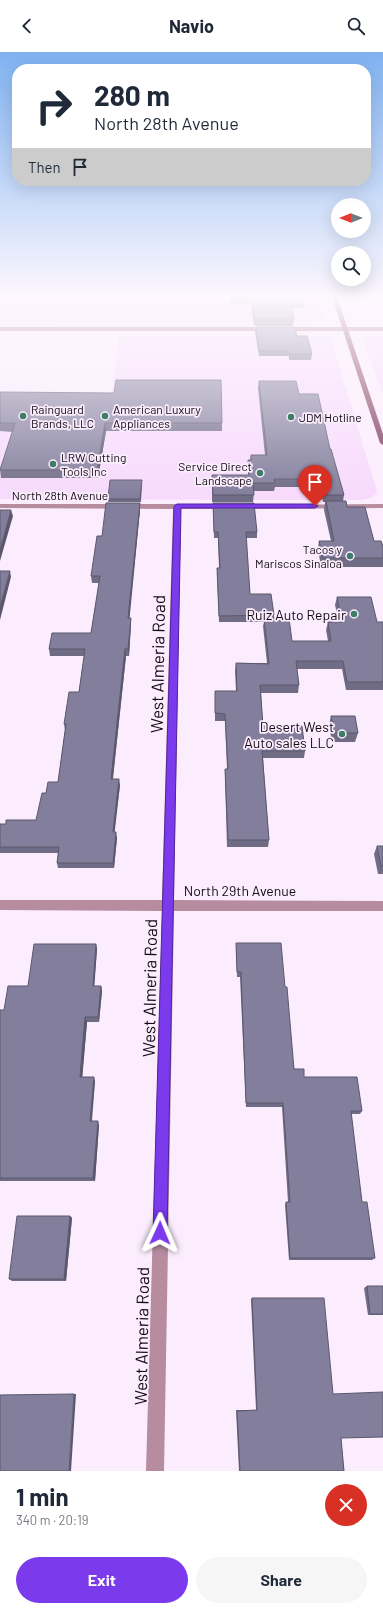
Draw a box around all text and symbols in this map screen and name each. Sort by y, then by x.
icon: back [16,15,38,37]
text: Navio [169,15,214,37]
icon: search [345,15,367,37]
text: 280 m [94,78,170,112]
icon: right [28,80,80,132]
text: North 28th Avenue [94,112,239,134]
icon: arrive [69,156,91,178]
text: Then [28,158,61,176]
north arrow [331,198,371,238]
map controls [331,198,371,286]
button: search [331,246,371,286]
place label: Rainguard Brands, LLC [31,402,94,430]
place label: American Luxury Appliances [113,402,201,430]
place label: JDM Hotline [299,410,362,424]
marker: Rainguard Brands, LLC [18,411,28,421]
marker: American Luxury Appliances [100,411,110,421]
marker: JDM Hotline [286,412,296,422]
place label: LRW Cutting Tools Inc [61,450,126,478]
marker: LRW Cutting Tools Inc [48,459,58,469]
place label: Service Direct Landscape [178,459,252,487]
pin [298,465,332,506]
marker: Service Direct Landscape [255,468,265,478]
icon: arrive [304,471,326,493]
street label: North 28th Avenue [12,488,108,502]
place label: Tacos y Mariscos Sinaloa [255,542,342,570]
marker: Tacos y Mariscos Sinaloa [345,551,355,561]
street label: West Almeria Road [146,595,168,733]
place label: Ruiz Auto Repair [246,606,346,623]
marker: Ruiz Auto Repair [349,609,359,619]
place label: Desert West Auto sales LLC [244,718,334,751]
marker: Desert West Auto sales LLC [337,729,347,739]
street label: North 29th Avenue [184,882,296,899]
street label: West Almeria Road [138,919,160,1057]
position arrow [139,1212,181,1254]
street label: West Almeria Road [130,1267,152,1405]
text: 1 min [16,1482,69,1511]
button: close [325,1484,367,1526]
text: 340 m · 20:19 [16,1512,89,1528]
button: Exit [16,1557,188,1603]
button: Share [196,1557,367,1603]

